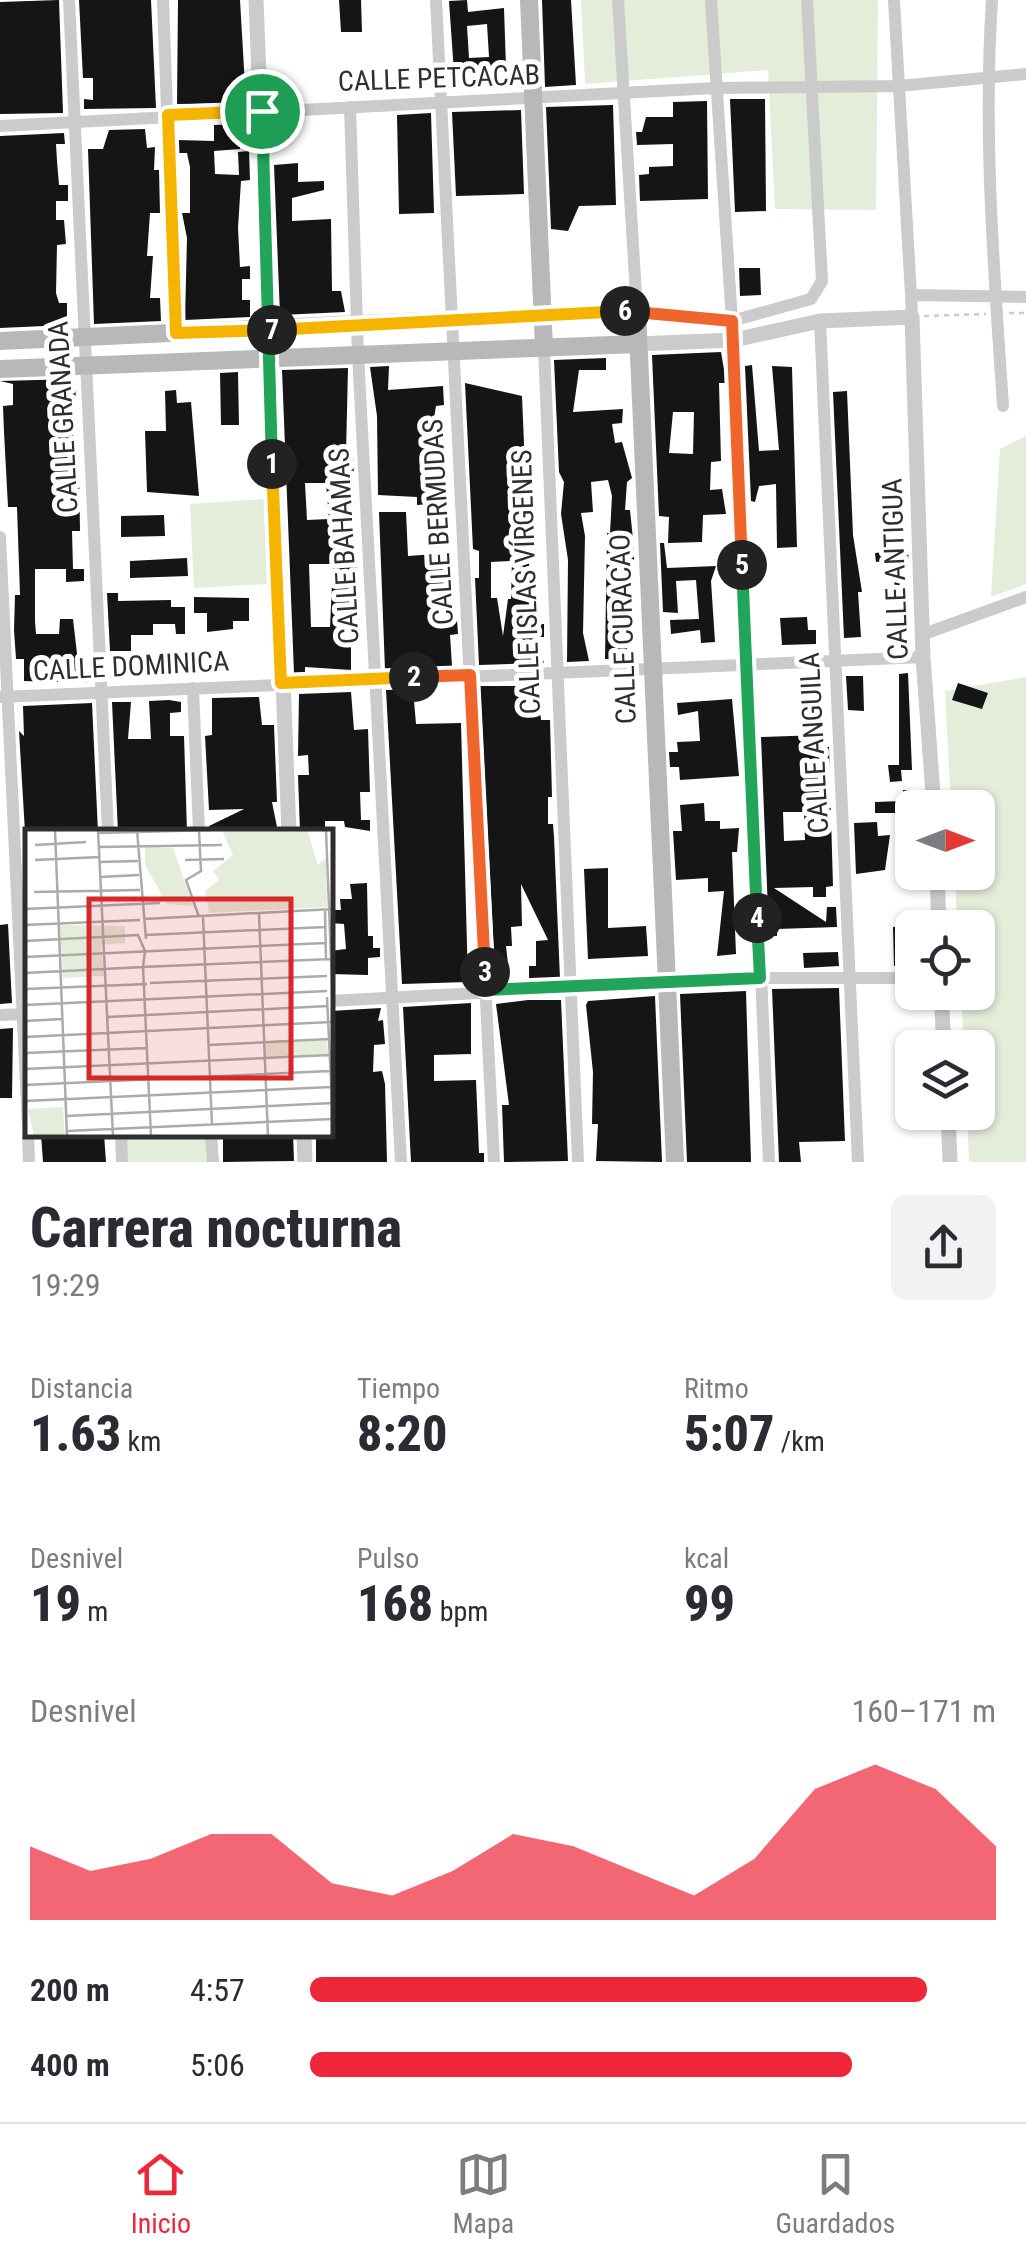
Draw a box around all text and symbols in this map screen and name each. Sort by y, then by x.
street label: CALLE PETCACAB [337,58,541,98]
pin [220,69,305,154]
icon: arrive [235,84,290,139]
pin: 6 [600,286,650,336]
text: 6 [618,294,632,327]
pin: 7 [247,305,297,355]
text: 7 [265,313,279,346]
street label: CALLE GRANADA [41,320,85,514]
street label: CALLE BERMUDAS [416,418,460,626]
pin: 1 [247,439,297,489]
text: 1 [265,447,279,480]
street label: CALLE BAHAMAS [322,447,366,645]
street label: CALLE ISLAS VÍRGENES [505,449,547,715]
street label: CALLE ANTIGUA [875,478,915,660]
street label: CALLE CURACAO [603,533,643,725]
pin: 5 [717,540,767,590]
text: 5 [735,548,749,581]
street label: CALLE DOMINICA [32,644,230,688]
pin: 2 [389,652,439,702]
street label: CALLE ANGUILA [793,652,835,834]
text: 2 [407,660,421,693]
north arrow [895,790,995,890]
map controls [895,790,995,1130]
inset map [25,829,332,1137]
pin: 4 [732,893,782,943]
text: 4 [750,901,764,934]
button: locate [895,910,995,1010]
pin: 3 [460,947,510,997]
text: 3 [478,955,492,988]
button: layers [895,1030,995,1130]
button: share [891,1195,996,1300]
text: Carrera nocturna [30,1196,402,1260]
text: 19:29 [30,1266,101,1304]
text: Distancia [30,1372,133,1405]
text: Tiempo [357,1372,440,1405]
text: Ritmo [684,1372,749,1405]
text: 1.63 [30,1405,121,1463]
text: 8:20 [357,1405,447,1463]
text: 5:07 [684,1405,774,1463]
text: km [121,1425,161,1458]
text: /km [774,1425,825,1458]
text: Desnivel [30,1542,123,1575]
text: Pulso [357,1542,419,1575]
text: kcal [684,1542,729,1575]
text: 19 [30,1575,81,1633]
text: 168 [357,1575,433,1633]
text: 99 [684,1575,735,1633]
text: m [81,1595,108,1628]
text: bpm [433,1595,488,1628]
text: Desnivel [30,1692,137,1730]
text: 160–171 m [851,1692,996,1730]
text: 200 m [30,1971,110,2009]
text: 4:57 [190,1971,245,2009]
text: 400 m [30,2046,110,2084]
text: 5:06 [190,2046,245,2084]
tab: Inicio [131,2147,191,2240]
tab: Mapa [452,2147,514,2240]
tab: Guardados [776,2147,895,2240]

